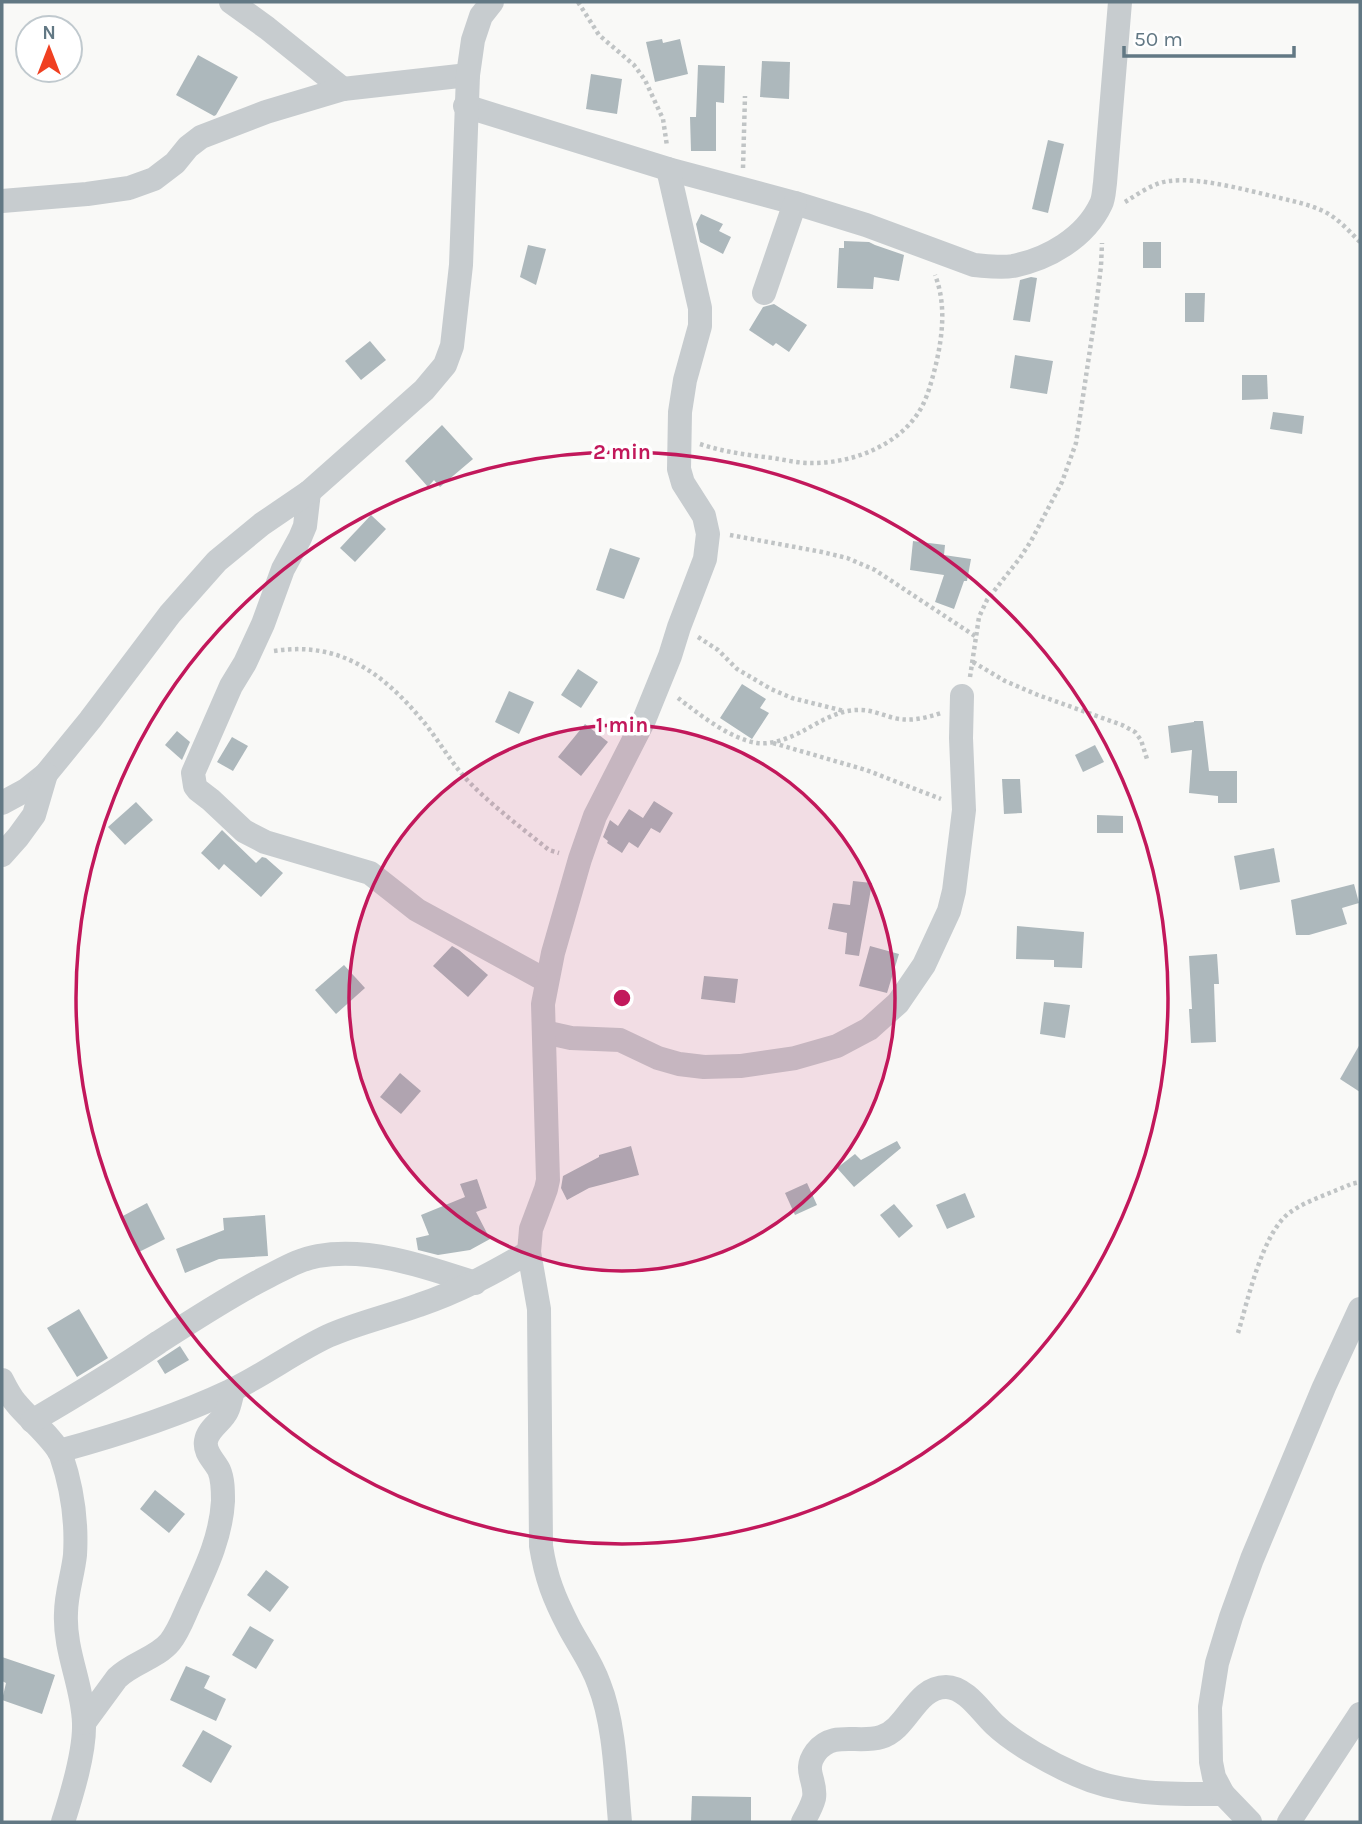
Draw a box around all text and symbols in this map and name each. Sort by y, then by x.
north arrow [14,14,84,84]
scale bar [1124,14,1294,58]
text: N [42,22,56,44]
text: 50 m [1134,27,1183,51]
text: 2 min [593,440,651,464]
text: 1 min [596,713,648,737]
centre of rings [610,986,634,1010]

